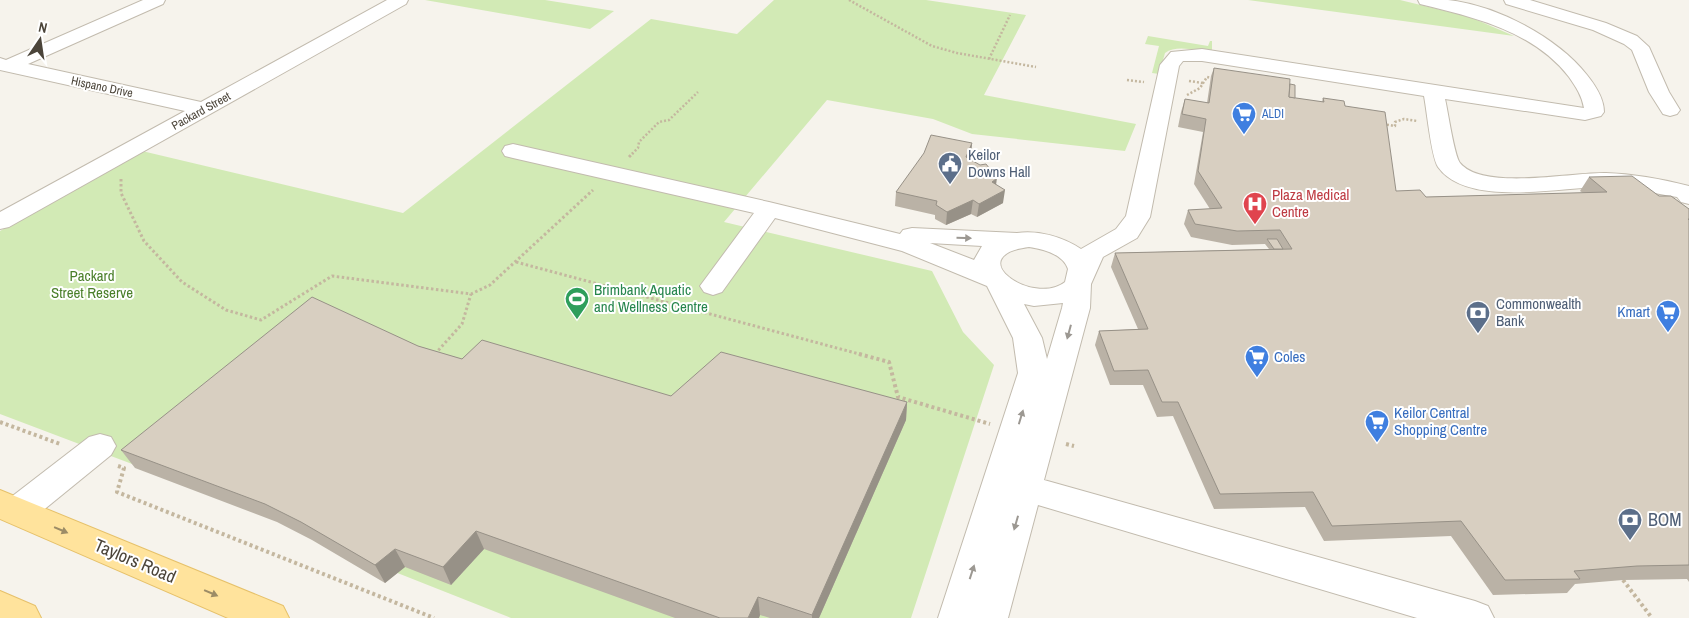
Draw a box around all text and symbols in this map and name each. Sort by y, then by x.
north arrow [15,15,65,65]
text: N [37,18,49,37]
street label: Hispano Drive [70,73,134,101]
street label: Packard Street [169,88,234,134]
supermarket icon: ALDI [1231,101,1257,135]
place label: ALDI [1261,106,1284,122]
place label: Keilor Downs Hall [968,144,1030,182]
public building icon: Keilor Downs Hall [937,151,963,185]
place label: Plaza Medical Centre [1272,184,1349,222]
hospital icon: Plaza Medical Centre [1242,191,1268,225]
one-way arrow [956,235,972,243]
park label: Packard Street Reserve [51,265,133,303]
place label: Brimbank Aquatic and Wellness Centre [594,279,708,317]
sports icon: Brimbank Aquatic and Wellness Centre [564,286,590,320]
place label: Commonwealth Bank [1496,293,1581,331]
supermarket icon: Kmart [1655,299,1681,333]
bank icon: Commonwealth Bank [1465,300,1491,334]
place label: Kmart [1617,301,1651,322]
one-way arrow [1065,325,1073,340]
supermarket icon: Coles [1244,344,1270,378]
place label: Coles [1274,346,1305,367]
place label: Keilor Central Shopping Centre [1394,402,1487,440]
one-way arrow [1018,409,1025,424]
supermarket icon: Keilor Central Shopping Centre [1364,409,1390,443]
bank icon: BOM [1617,507,1643,541]
place label: BOM [1648,507,1682,532]
one-way arrow [1012,515,1020,530]
one-way arrow [54,526,69,534]
street label: Taylors Road [91,532,180,589]
one-way arrow [969,564,976,579]
one-way arrow [204,589,219,597]

